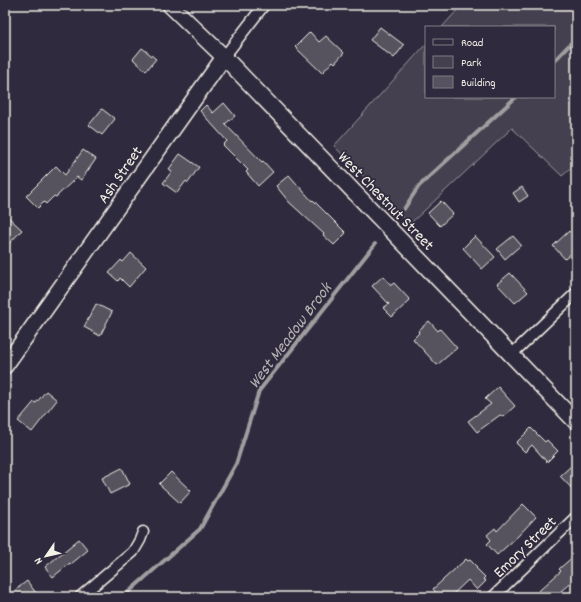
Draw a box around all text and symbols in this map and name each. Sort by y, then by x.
legend [425,26,555,98]
text: Road [461,35,483,52]
text: Park [461,55,482,72]
text: Building [461,75,496,92]
street label: Ash Street [93,142,149,209]
street label: West Chestnut Street [332,147,439,257]
water label: West Meadow Brook [244,277,340,395]
street label: Emory Street [489,512,563,584]
north arrow [26,536,66,576]
text: N [31,553,48,567]

